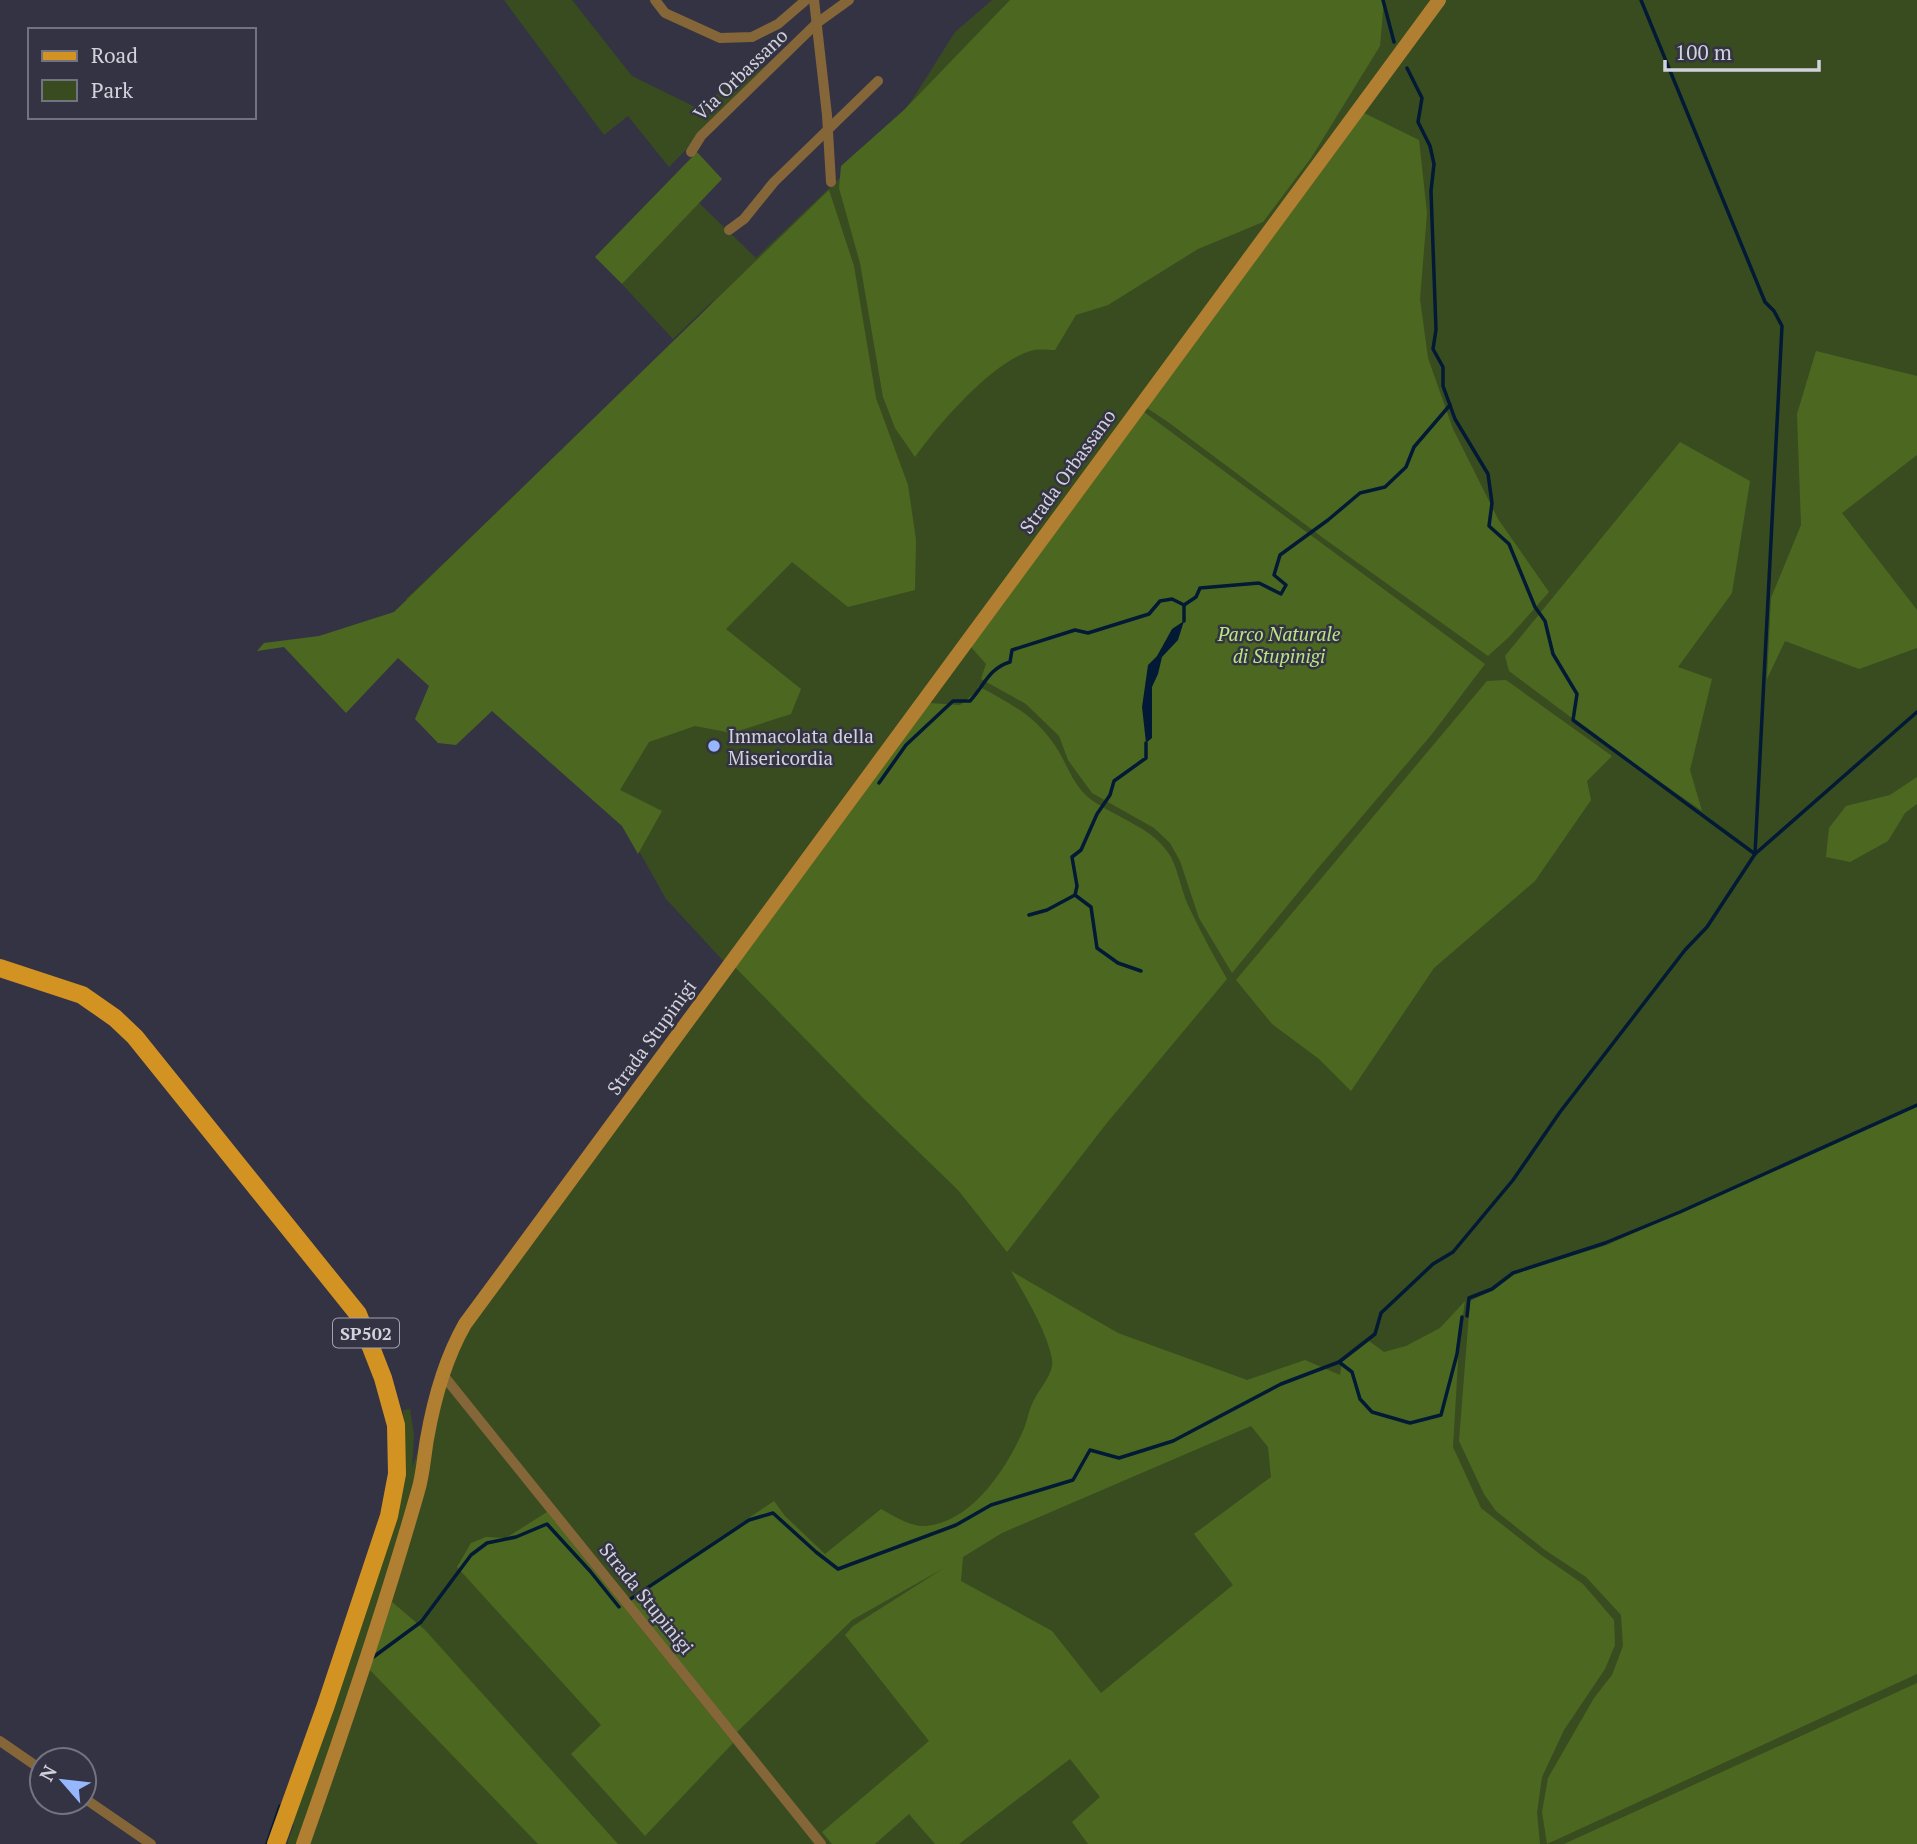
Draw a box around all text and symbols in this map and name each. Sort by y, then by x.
street label: Via Orbassano [687,23,793,125]
legend [28,28,256,119]
scale bar [1665,28,1819,72]
text: 100 m [1675,38,1732,66]
text: Road [91,41,138,69]
text: Park [91,76,133,104]
street label: Strada Orbassano [1013,404,1121,538]
park label: Parco Naturale di Stupinigi [1217,621,1341,668]
place label: Immacolata della Misericordia [728,723,874,770]
marker: Immacolata della Misericordia [706,738,722,754]
street label: Strada Stupinigi [601,975,701,1099]
road number: SP502 [333,1318,399,1348]
street label: Strada Stupinigi [594,1537,700,1659]
north arrow [28,1746,98,1816]
text: N [33,1760,62,1785]

